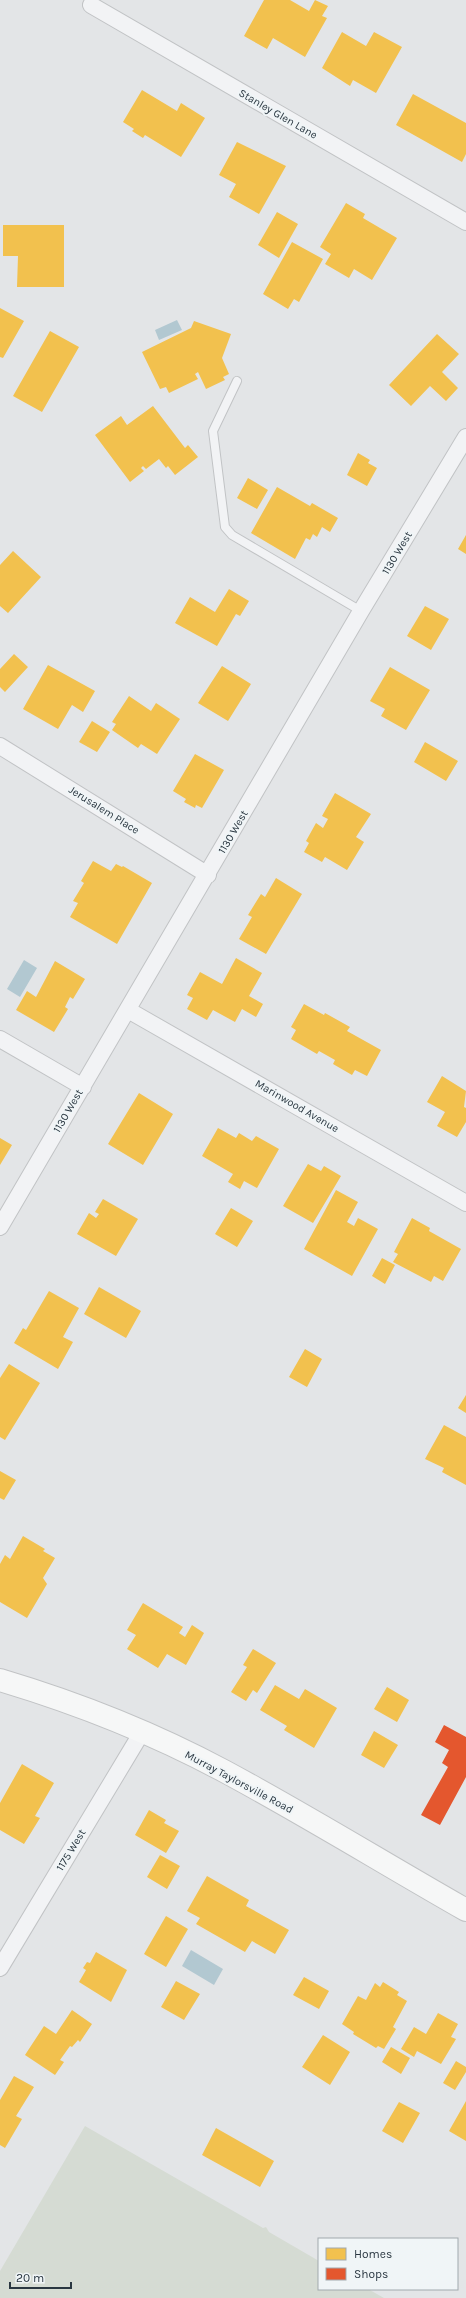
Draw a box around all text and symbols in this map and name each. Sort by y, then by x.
street label: Stanley Glen Lane [236,86,320,142]
street label: 1130 West [379,529,415,577]
street label: Jerusalem Place [66,783,142,837]
street label: 1130 West [215,808,251,856]
street label: Marinwood Avenue [253,1077,342,1135]
street label: 1130 West [50,1087,86,1135]
street label: Murray Taylorsville Road [183,1748,295,1816]
street label: 1175 West [54,1827,88,1873]
legend [318,2238,458,2290]
text: Homes [354,2247,392,2261]
scale bar [10,2264,71,2290]
text: Shops [354,2267,388,2281]
text: 20 m [16,2271,44,2285]

